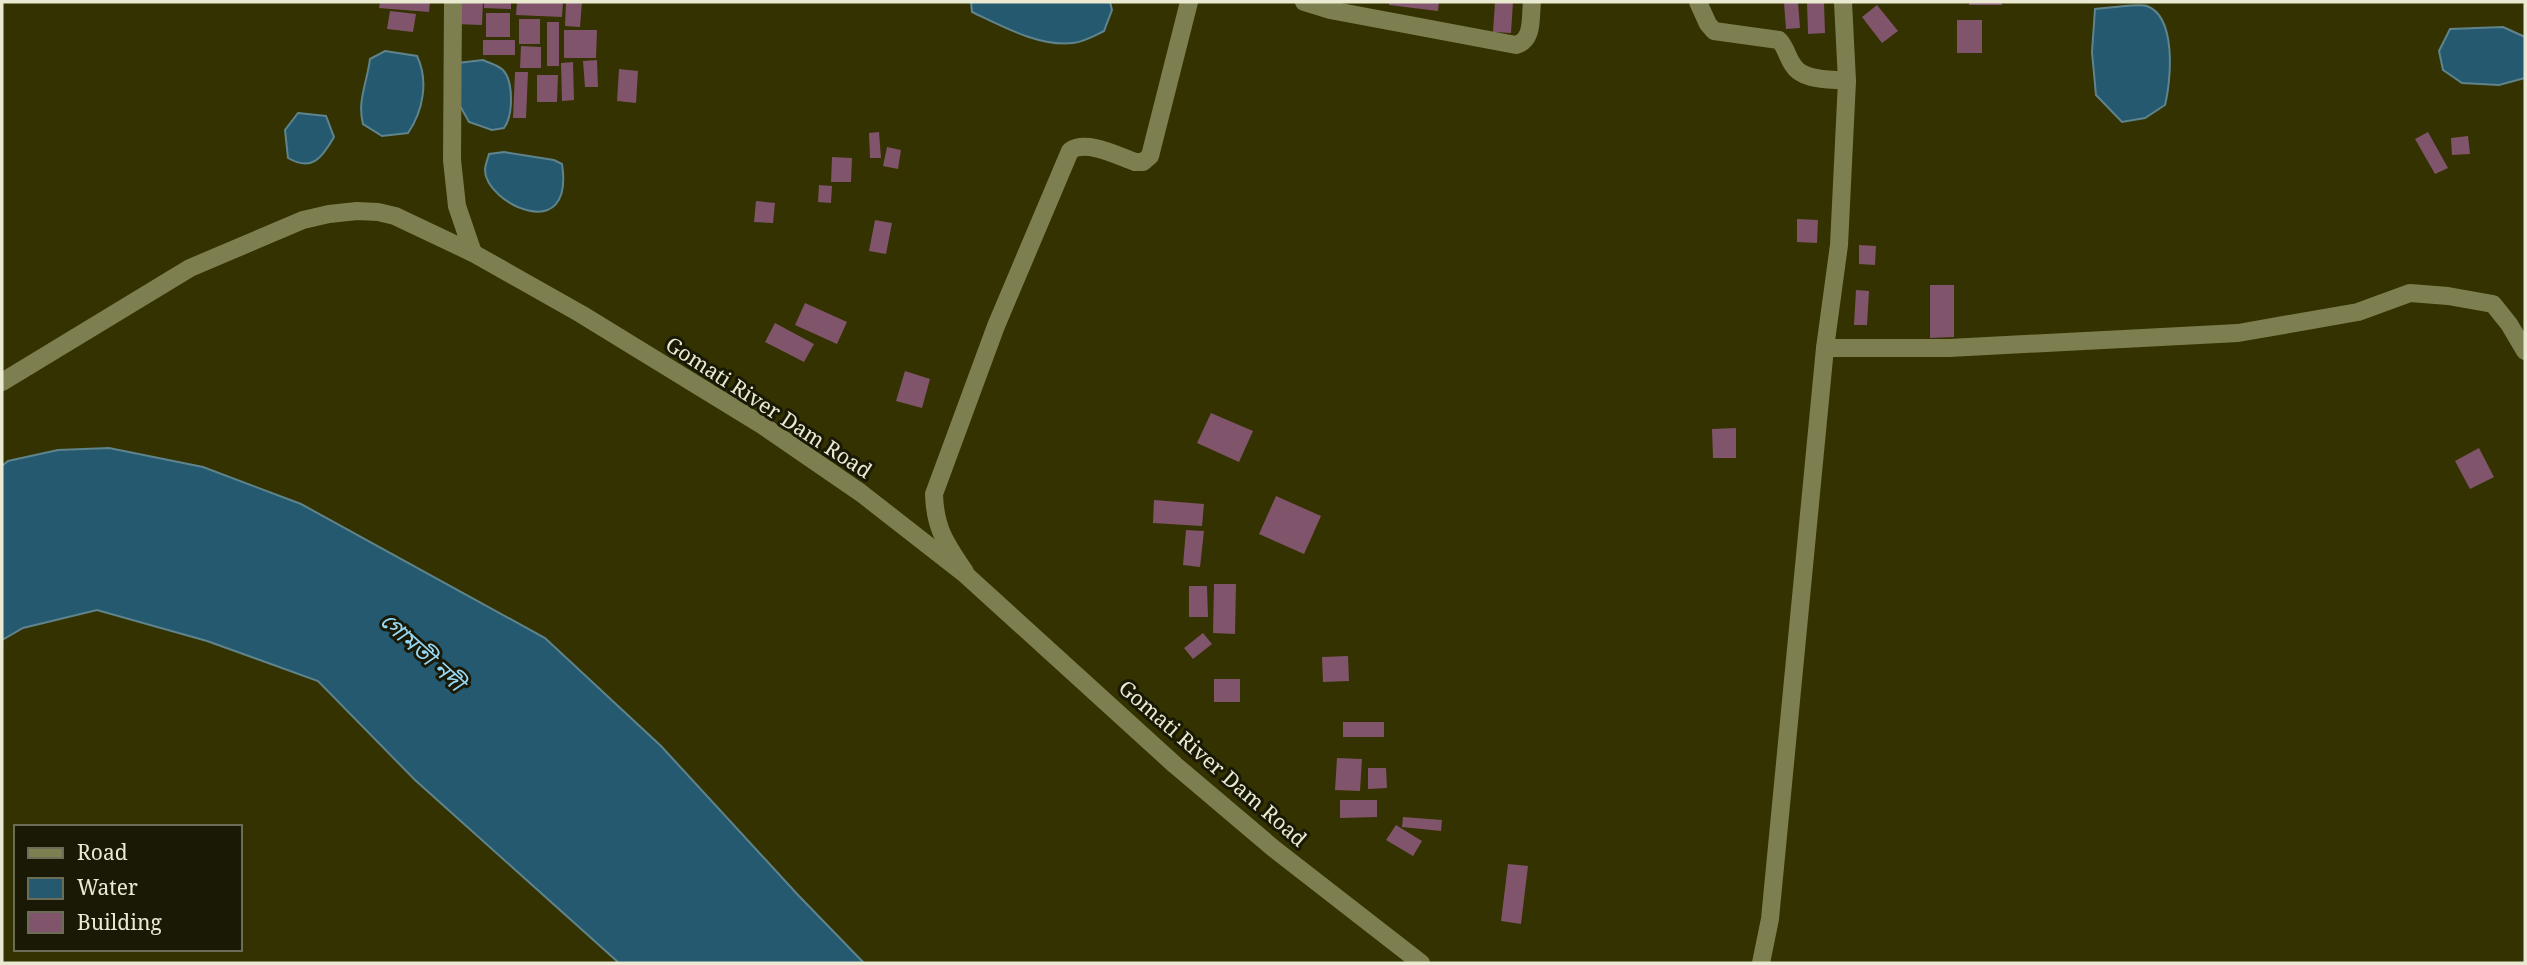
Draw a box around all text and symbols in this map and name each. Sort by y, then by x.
street label: Gomati River Dam Road [660,330,878,484]
water label: গোমতী নদী [374,604,475,700]
street label: Gomati River Dam Road [1113,674,1313,853]
legend [14,825,242,951]
text: Road [77,838,128,866]
text: Water [77,873,138,901]
text: Building [77,908,162,936]

